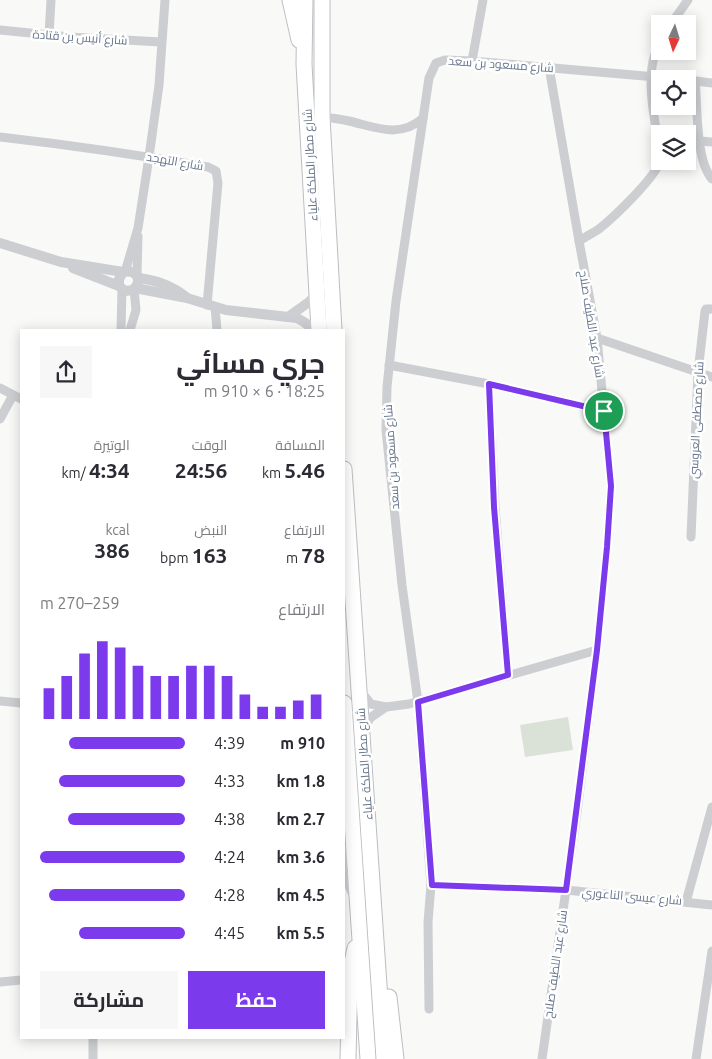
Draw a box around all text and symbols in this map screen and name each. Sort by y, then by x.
north arrow [651,15,696,60]
map controls [651,15,696,170]
street label: شارع أنيس بن قتادة [32,26,128,49]
street label: شارع مسعود بن سعد [448,54,554,76]
button: locate [651,70,696,115]
street label: شارع مطار الملكة علياء [301,108,321,221]
button: layers [651,125,696,170]
street label: شارع التهجد [145,150,205,174]
street label: شارع عبد اللطيف صلاح [575,269,607,379]
button: share [40,346,92,398]
text: جري مسائي [176,347,325,378]
street label: شارع مصطفى العروسي [686,361,710,479]
text: 18:25 · 6 × 910 m [204,382,325,400]
pin [583,390,625,432]
icon: arrive [590,397,618,425]
street label: شارع مسعود بن سعد [381,404,403,510]
text: الوتيرة [94,437,130,453]
text: الوقت [192,437,227,453]
text: المسافة [275,437,325,453]
text: 4:34 [89,458,130,482]
text: 24:56 [175,458,227,482]
text: 5.46 [284,458,325,482]
text: /km [61,465,89,481]
text: km [262,465,284,481]
text: kcal [106,522,130,538]
text: النبض [194,522,227,538]
text: الارتفاع [284,522,325,538]
text: 386 [94,538,130,562]
text: 163 [192,543,227,567]
text: 78 [301,543,325,567]
text: bpm [160,550,192,566]
text: m [286,550,301,566]
text: 259–270 m [40,594,120,612]
text: الارتفاع [278,600,325,618]
street label: شارع مطار الملكة علياء [354,707,376,821]
text: 4:39 [214,734,245,752]
text: 910 m [280,734,325,752]
text: 4:33 [214,772,245,790]
text: 1.8 km [276,772,325,790]
text: 4:38 [214,810,245,828]
text: 2.7 km [276,810,325,828]
text: 4:24 [214,848,245,866]
text: 3.6 km [276,848,325,866]
street label: شارع عيسى الناعوري [581,885,683,911]
text: 4:28 [214,886,245,904]
text: 4.5 km [276,886,325,904]
street label: شارع عبد اللطيف صلاح [541,909,571,1019]
text: 4:45 [214,924,245,942]
text: 5.5 km [276,924,325,942]
button: مشاركة [40,971,178,1029]
button: حفظ [188,971,325,1029]

